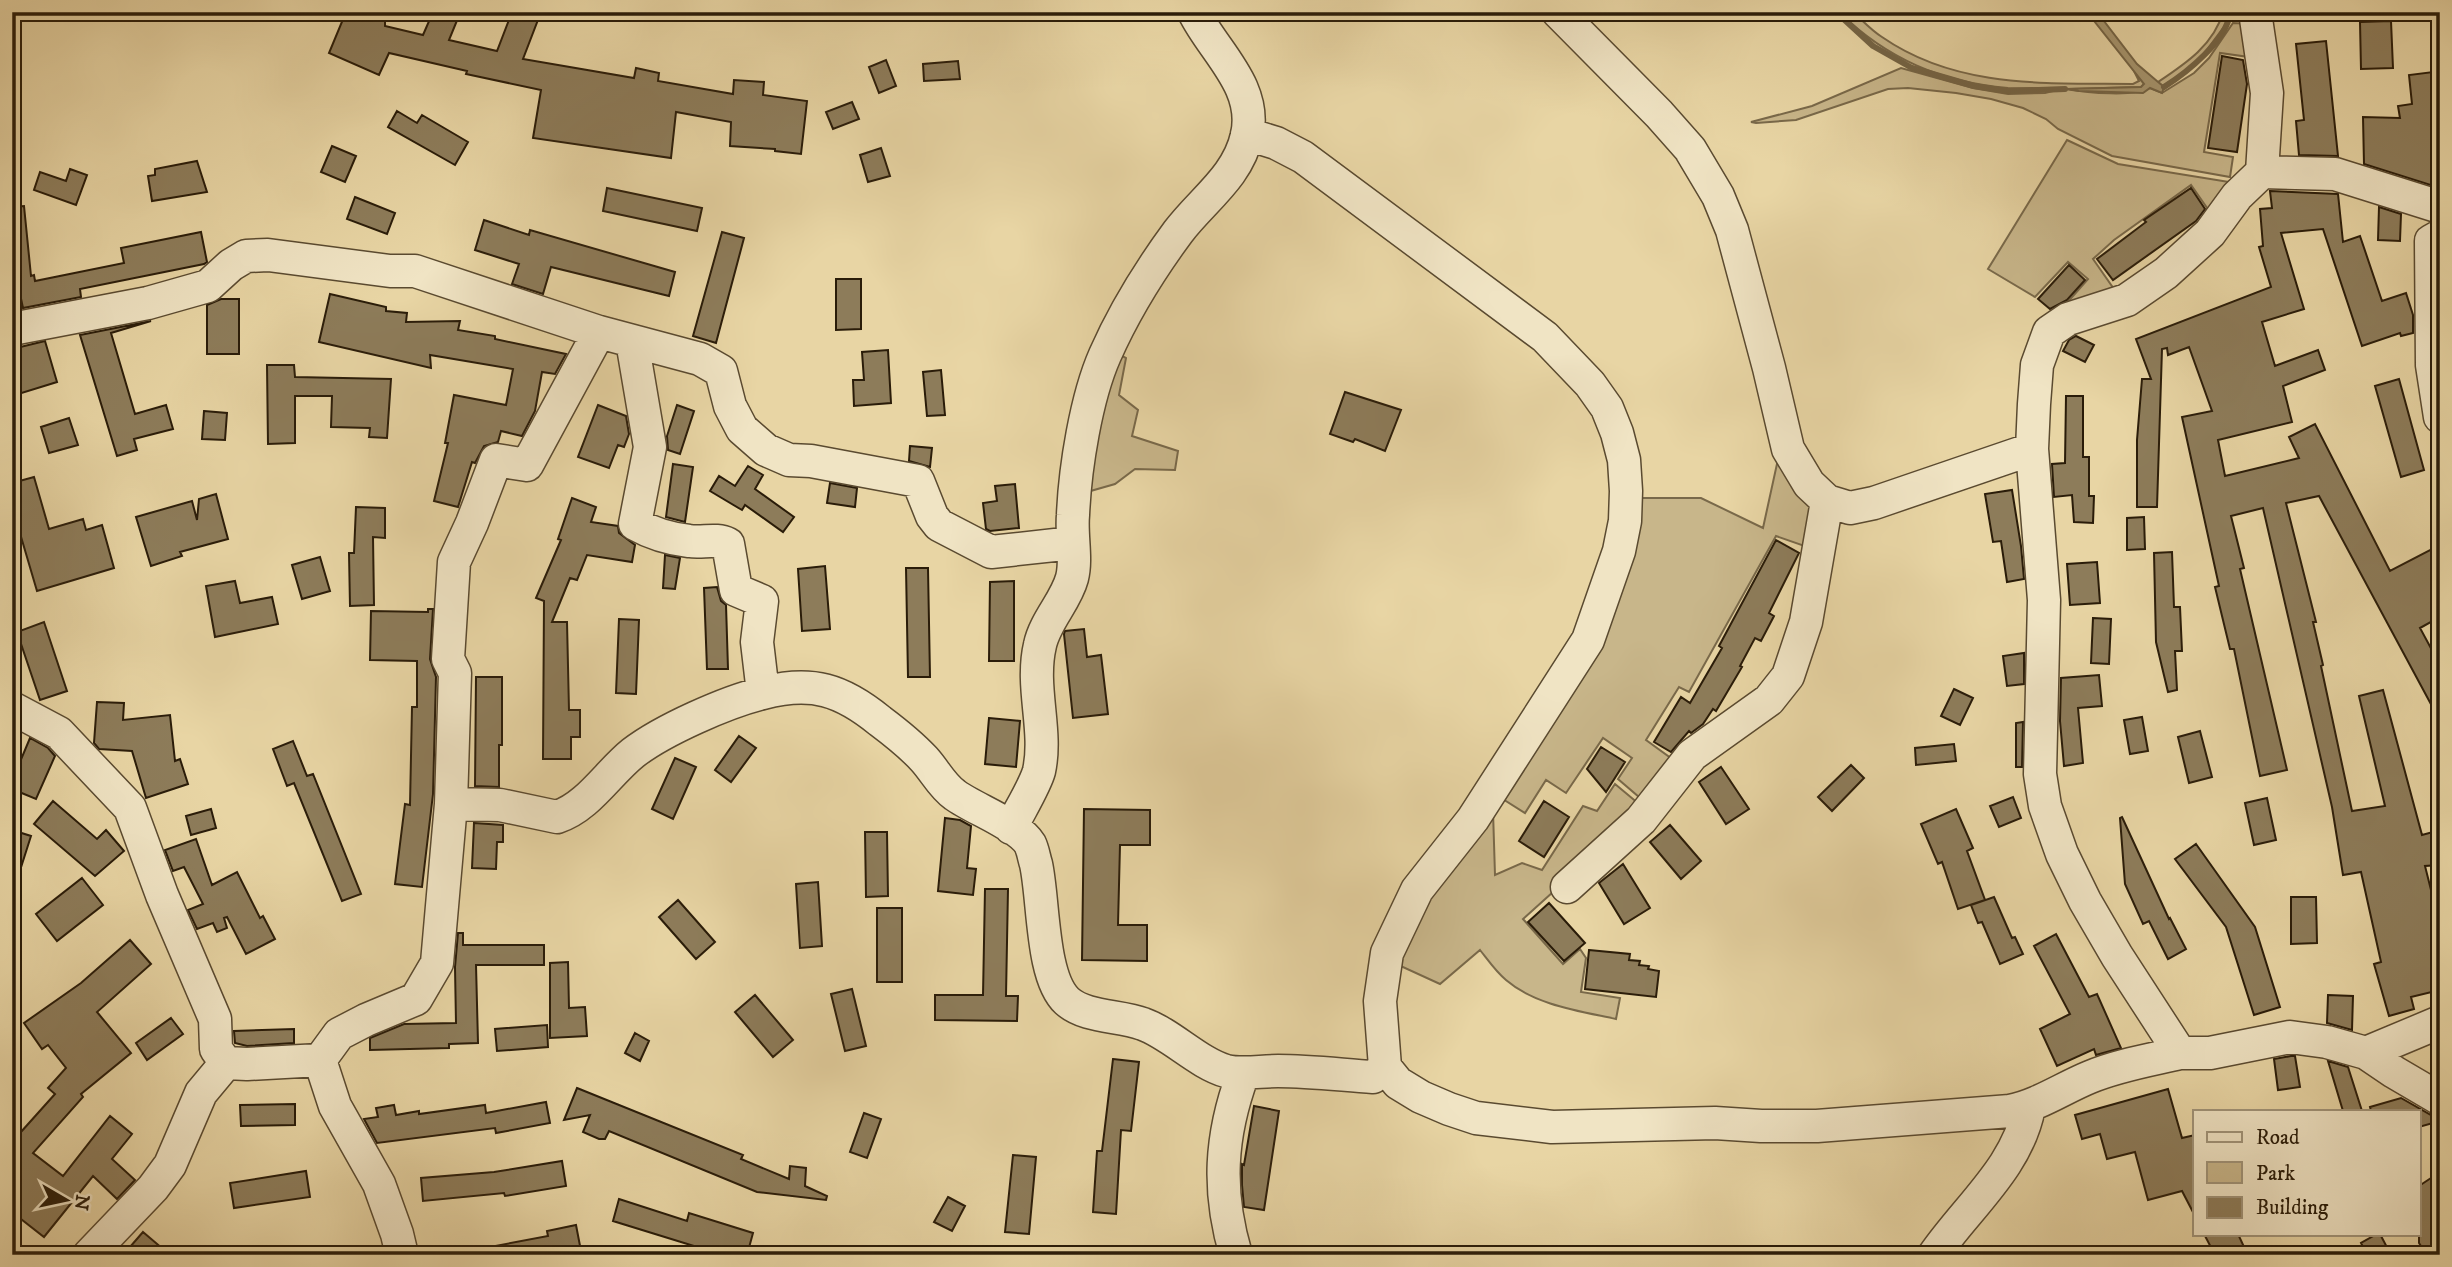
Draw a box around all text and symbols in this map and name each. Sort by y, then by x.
legend [2193,1110,2420,1236]
text: Road [2256,1125,2300,1151]
text: Park [2256,1161,2296,1187]
north arrow [32,1166,102,1236]
text: N [69,1193,94,1212]
text: Building [2256,1195,2329,1221]

